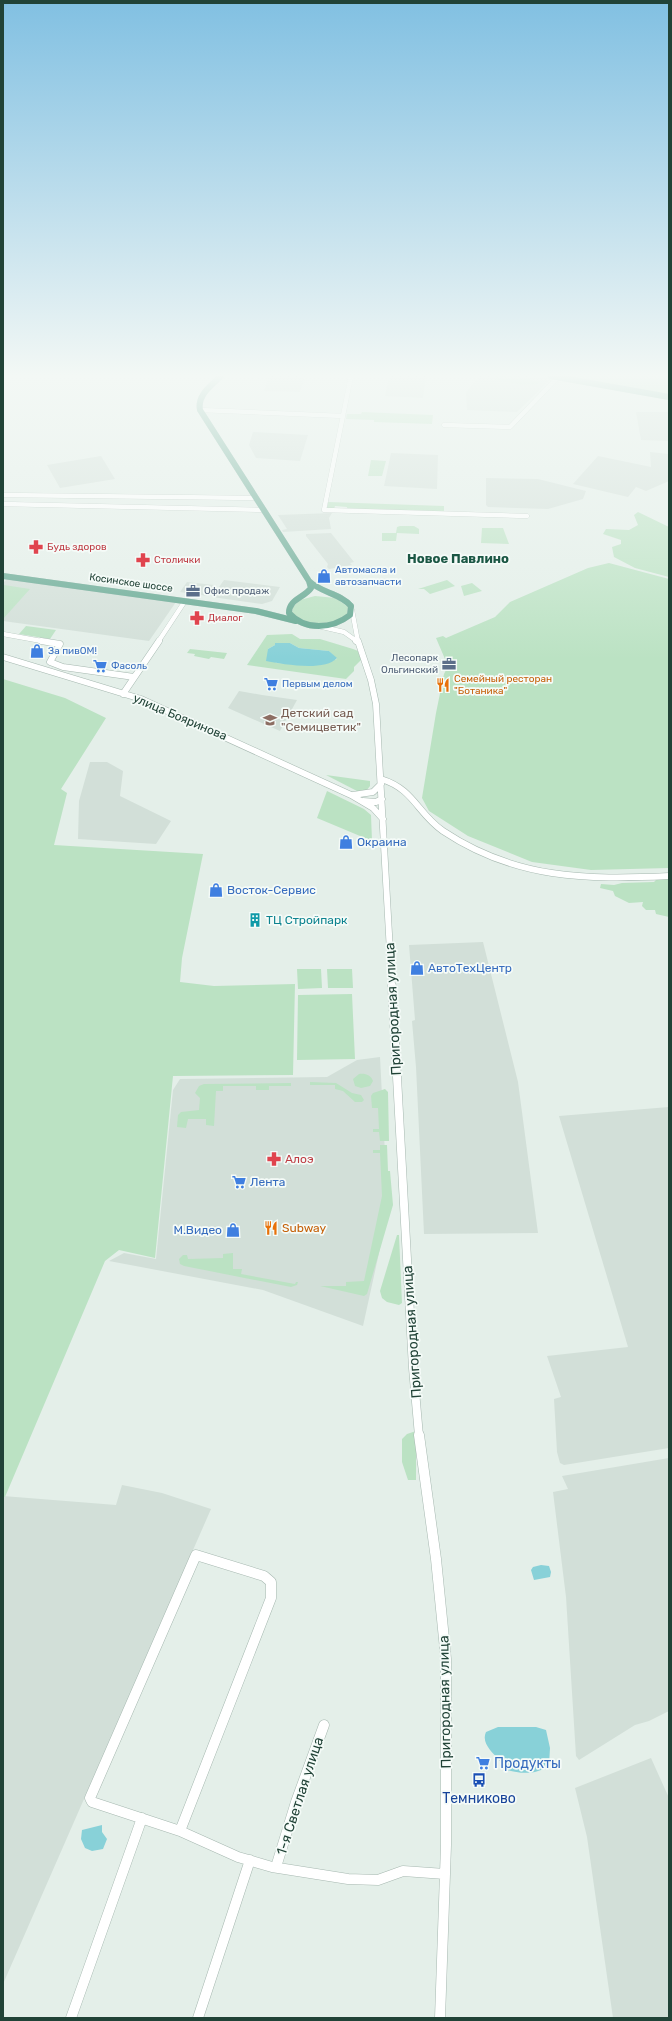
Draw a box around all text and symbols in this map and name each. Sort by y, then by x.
pharmacy icon: Будь здоров [28,539,44,555]
place label: Будь здоров [47,541,107,553]
district label: Новое Павлино [407,551,509,566]
pharmacy icon: Столички [135,552,151,568]
place label: Столички [154,554,200,566]
place label: Автомасла и автозапчасти [335,564,401,588]
shop icon: Автомасла и автозапчасти [316,568,332,584]
street label: Косинское шоссе [88,571,174,595]
office icon: Офис продаж [185,583,201,599]
place label: Офис продаж [204,585,269,597]
pharmacy icon: Диалог [189,610,205,626]
place label: Диалог [208,612,243,624]
shop icon: За пивОМ! [29,643,45,659]
place label: За пивОМ! [48,645,97,657]
place label: Лесопарк Ольгинский [381,652,439,676]
office icon: Лесопарк Ольгинский [441,656,457,672]
supermarket icon: Фасоль [92,658,108,674]
place label: Фасоль [111,660,147,672]
place label: Семейный ресторан "Ботаника" [454,673,552,697]
supermarket icon: Первым делом [263,676,279,692]
restaurant icon: Семейный ресторан "Ботаника" [435,677,451,693]
place label: Первым делом [282,678,353,690]
street label: улица Бояринова [131,691,229,743]
place label: Детский сад "Семицветик" [281,706,361,734]
school or university icon: Детский сад "Семицветик" [262,712,278,728]
shop icon: Окраина [338,834,354,850]
place label: Окраина [357,835,407,849]
shop icon: Восток-Сервис [208,882,224,898]
place label: Восток-Сервис [227,883,316,897]
building icon: ТЦ Стройпарк [247,912,263,928]
place label: ТЦ Стройпарк [266,913,348,927]
street label: Пригородная улица [381,942,405,1076]
shop icon: АвтоТехЦентр [409,960,425,976]
place label: АвтоТехЦентр [428,961,512,975]
pharmacy icon: Алоэ [266,1151,282,1167]
place label: Алоэ [285,1152,314,1166]
supermarket icon: Лента [231,1174,247,1190]
place label: Лента [250,1175,285,1189]
restaurant icon: Subway [263,1220,279,1236]
place label: Subway [282,1221,327,1235]
shop icon: М.Видео [225,1222,241,1238]
place label: М.Видео [173,1223,222,1237]
street label: Пригородная улица [399,1265,425,1399]
street label: Пригородная улица [435,1635,455,1769]
street label: 1-я Светлая улица [273,1735,327,1857]
supermarket icon: Продукты [475,1755,491,1771]
place label: Продукты [494,1755,561,1772]
bus stop icon: Темниково [471,1772,487,1788]
place label: Темниково [442,1790,516,1807]

